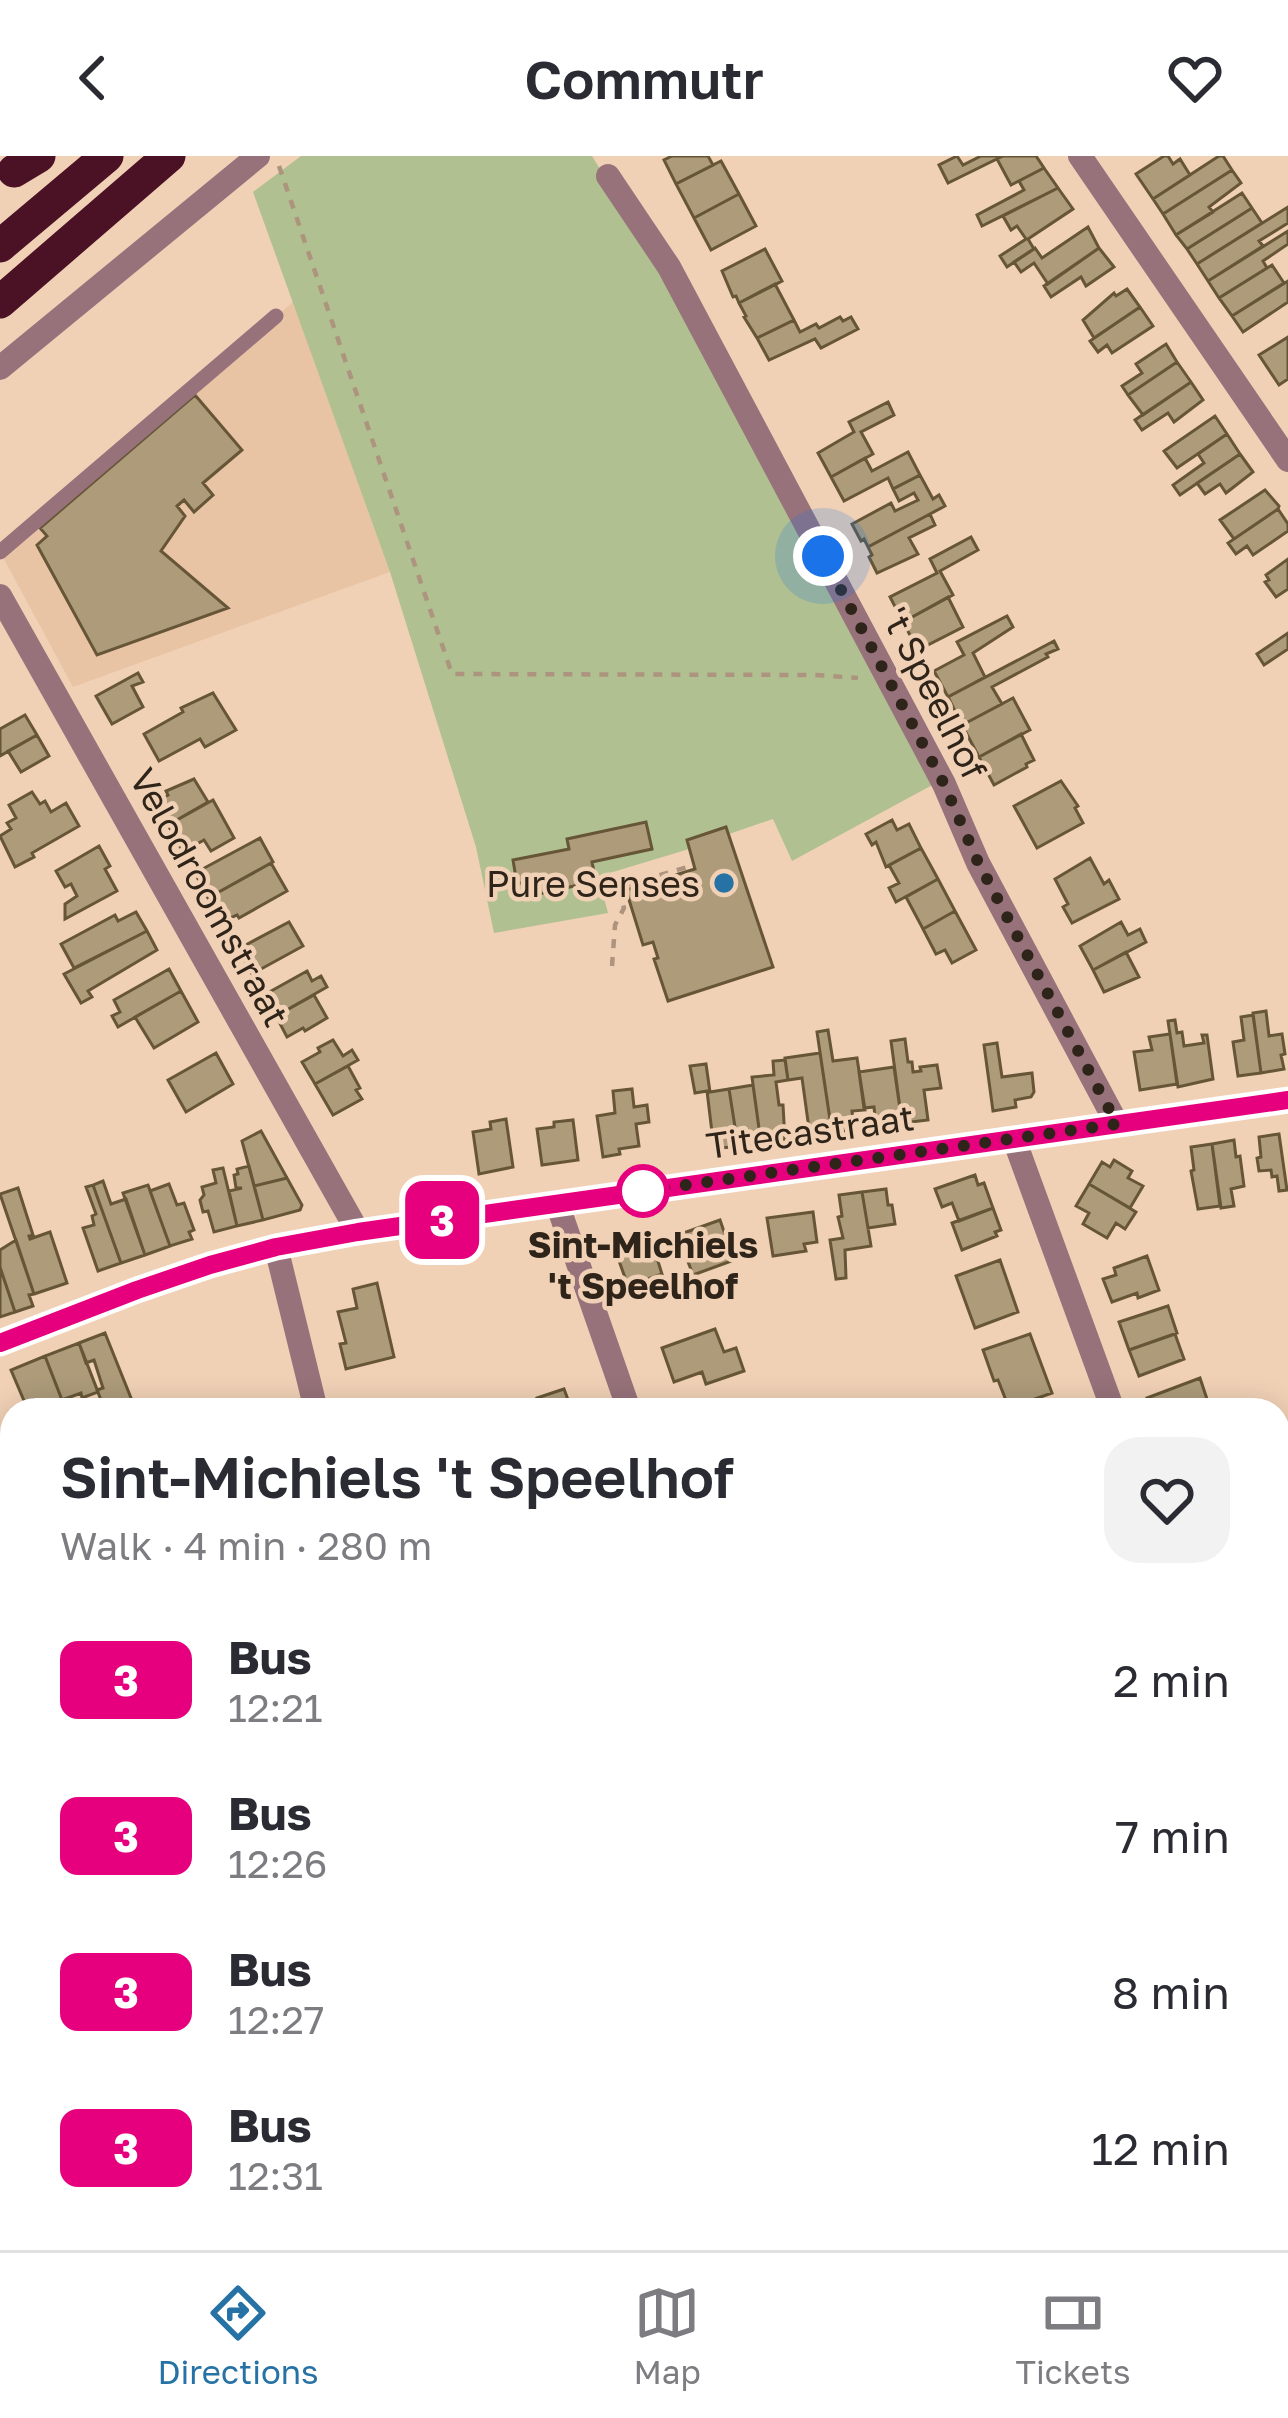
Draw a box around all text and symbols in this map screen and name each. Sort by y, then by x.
icon: back [60,45,126,111]
icon: heart [1162,45,1228,111]
text: Commutr [524,46,764,111]
your location [793,526,853,586]
street label: 't Speelhof [873,600,997,786]
street label: Velodroomstraat [121,760,299,1034]
place label: Pure Senses [486,862,700,905]
marker: Pure Senses [711,870,737,896]
street label: Titecastraat [703,1095,917,1167]
marker: Sint-Michiels 't Speelhof [618,1166,668,1216]
line badge: 3 [403,1181,481,1259]
text: 3 [429,1195,455,1245]
place label: Sint-Michiels 't Speelhof [528,1223,758,1307]
button: heart [1104,1437,1230,1563]
text: Sint-Michiels 't Speelhof [60,1442,734,1511]
text: Walk · 4 min · 280 m [60,1522,432,1569]
text: Bus [228,1630,312,1684]
text: 2 min [1113,1653,1230,1707]
text: 3 [113,1655,139,1705]
text: 12:21 [228,1684,323,1731]
text: Bus [228,1786,312,1840]
text: 7 min [1115,1809,1230,1863]
text: 3 [113,1811,139,1861]
text: 12:26 [228,1840,327,1887]
text: Bus [228,1942,312,1996]
text: 8 min [1112,1965,1230,2019]
text: 3 [113,1967,139,2017]
text: 12:27 [228,1996,325,2043]
text: Bus [228,2098,312,2152]
text: 12 min [1091,2121,1230,2175]
text: 3 [113,2123,139,2173]
text: 12:31 [228,2152,323,2199]
tab: Directions [157,2280,319,2391]
tab: Map [633,2280,701,2391]
tab: Tickets [1015,2280,1131,2391]

